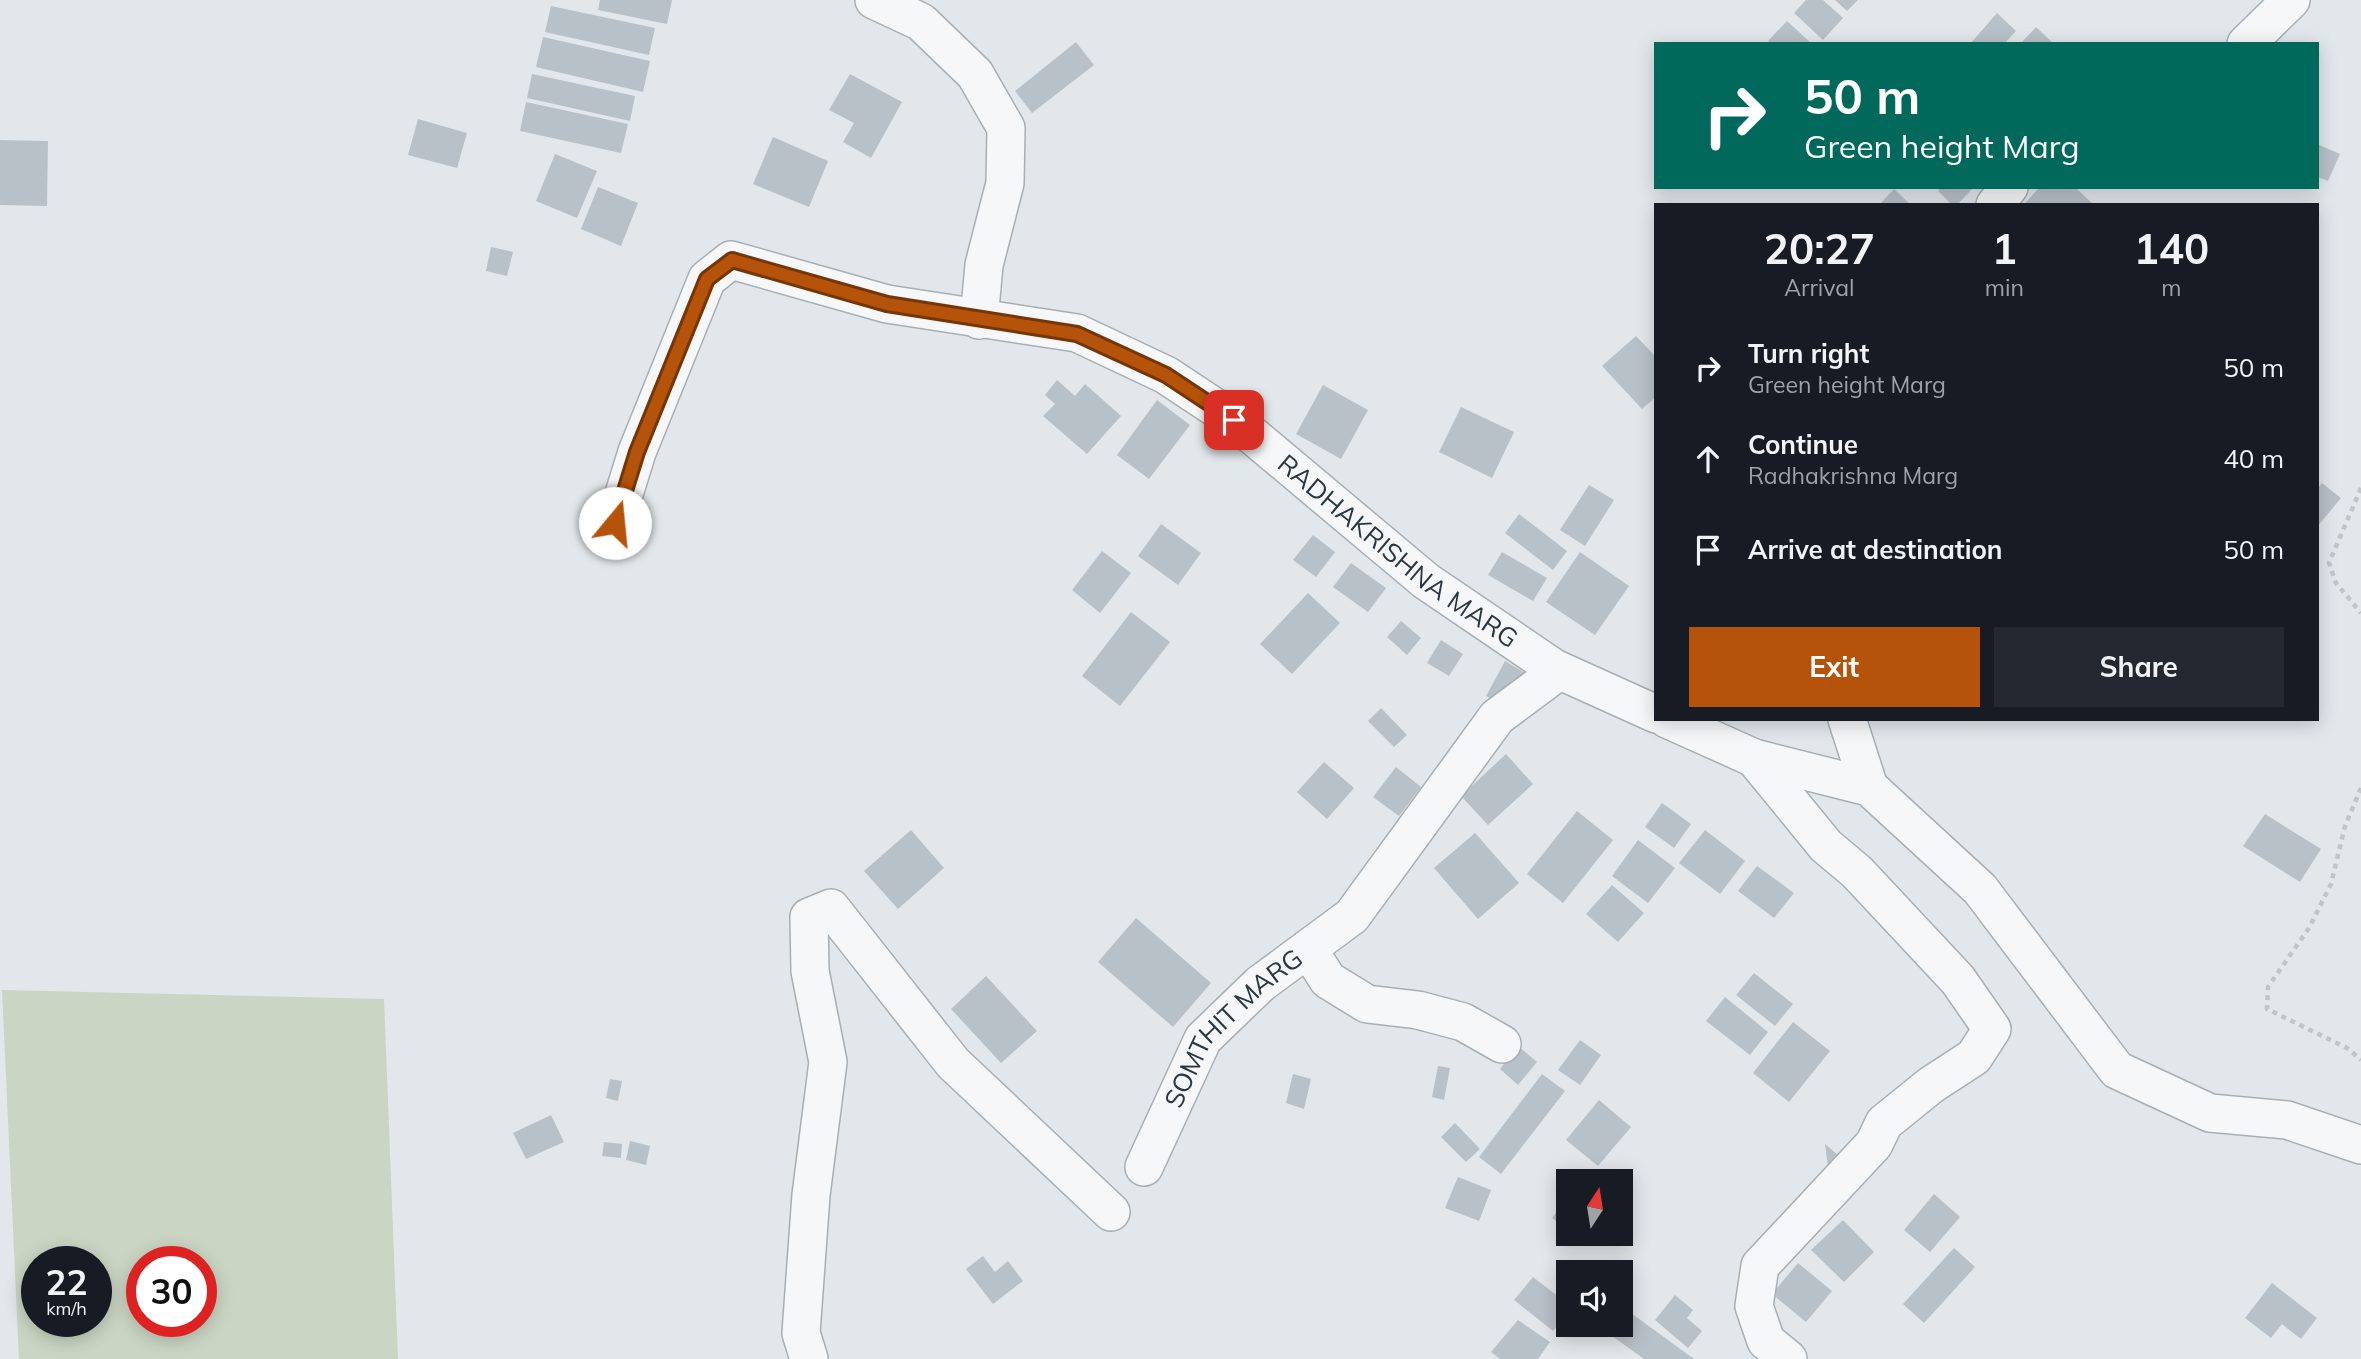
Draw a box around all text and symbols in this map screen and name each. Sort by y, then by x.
text: 50 m [1804,65,1920,126]
icon: right [1689,70,1780,161]
text: Green height Marg [1804,126,2079,166]
text: 20:27 [1764,222,1875,275]
text: 1 [1992,222,2017,275]
text: 140 [2134,222,2209,275]
text: Arrival [1784,273,1855,302]
text: min [1985,273,2024,302]
text: m [2161,273,2182,302]
text: Turn right [1748,337,1869,370]
icon: right [1689,349,1727,387]
text: 50 m [2223,351,2284,384]
text: Green height Marg [1748,370,1946,399]
pin [1204,390,1264,450]
icon: arrive [1215,401,1253,439]
text: Continue [1748,428,1858,461]
icon: ahead [1689,440,1727,478]
text: 40 m [2223,442,2284,475]
street label: RADHAKRISHNA MARG [1271,447,1525,655]
text: Radhakrishna Marg [1748,461,1958,490]
position arrow [578,486,652,560]
icon: arrive [1689,531,1727,569]
text: Arrive at destination [1748,533,2003,566]
text: 50 m [2223,533,2284,566]
button: Exit [1689,627,1980,707]
button: Share [1994,627,2284,707]
street label: SOMTHIT MARG [1157,941,1309,1113]
north arrow [1556,1169,1633,1246]
map controls [1556,1169,1633,1337]
speed limit sign: 30 [126,1246,217,1337]
text: 22 [45,1260,88,1304]
button: sound [1556,1260,1633,1337]
text: km/h [46,1297,87,1320]

